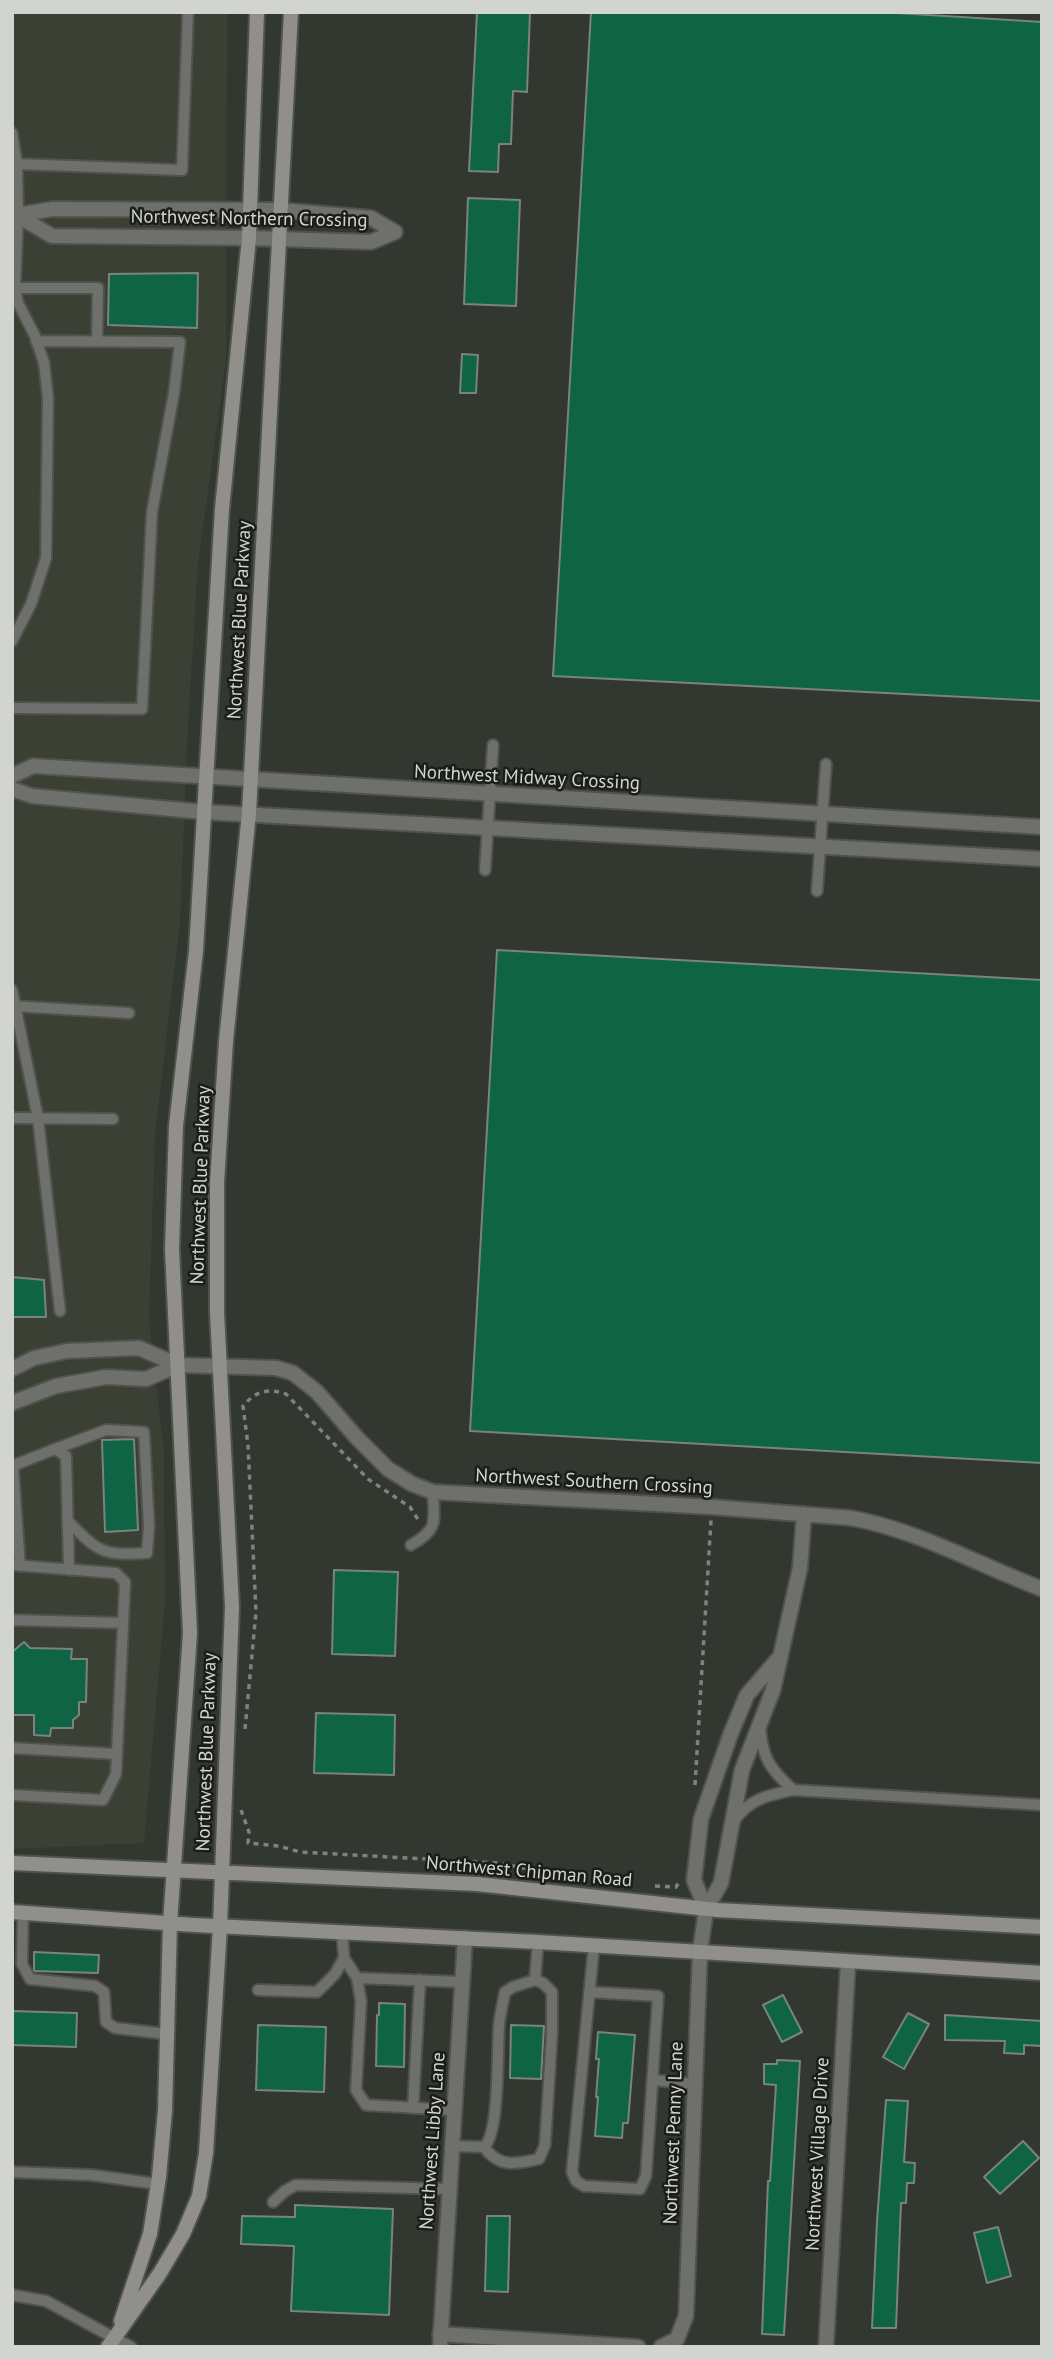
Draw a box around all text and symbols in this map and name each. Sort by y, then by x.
street label: Northwest Northern Crossing [130,206,368,232]
street label: Northwest Blue Parkway [223,520,257,720]
street label: Northwest Midway Crossing [413,761,641,795]
street label: Northwest Blue Parkway [186,1085,216,1285]
street label: Northwest Southern Crossing [475,1464,713,1500]
street label: Northwest Blue Parkway [192,1652,222,1852]
street label: Northwest Chipman Road [425,1852,633,1892]
street label: Northwest Penny Lane [659,2041,689,2225]
street label: Northwest Libby Lane [415,2052,451,2230]
street label: Northwest Village Drive [802,2057,834,2251]

